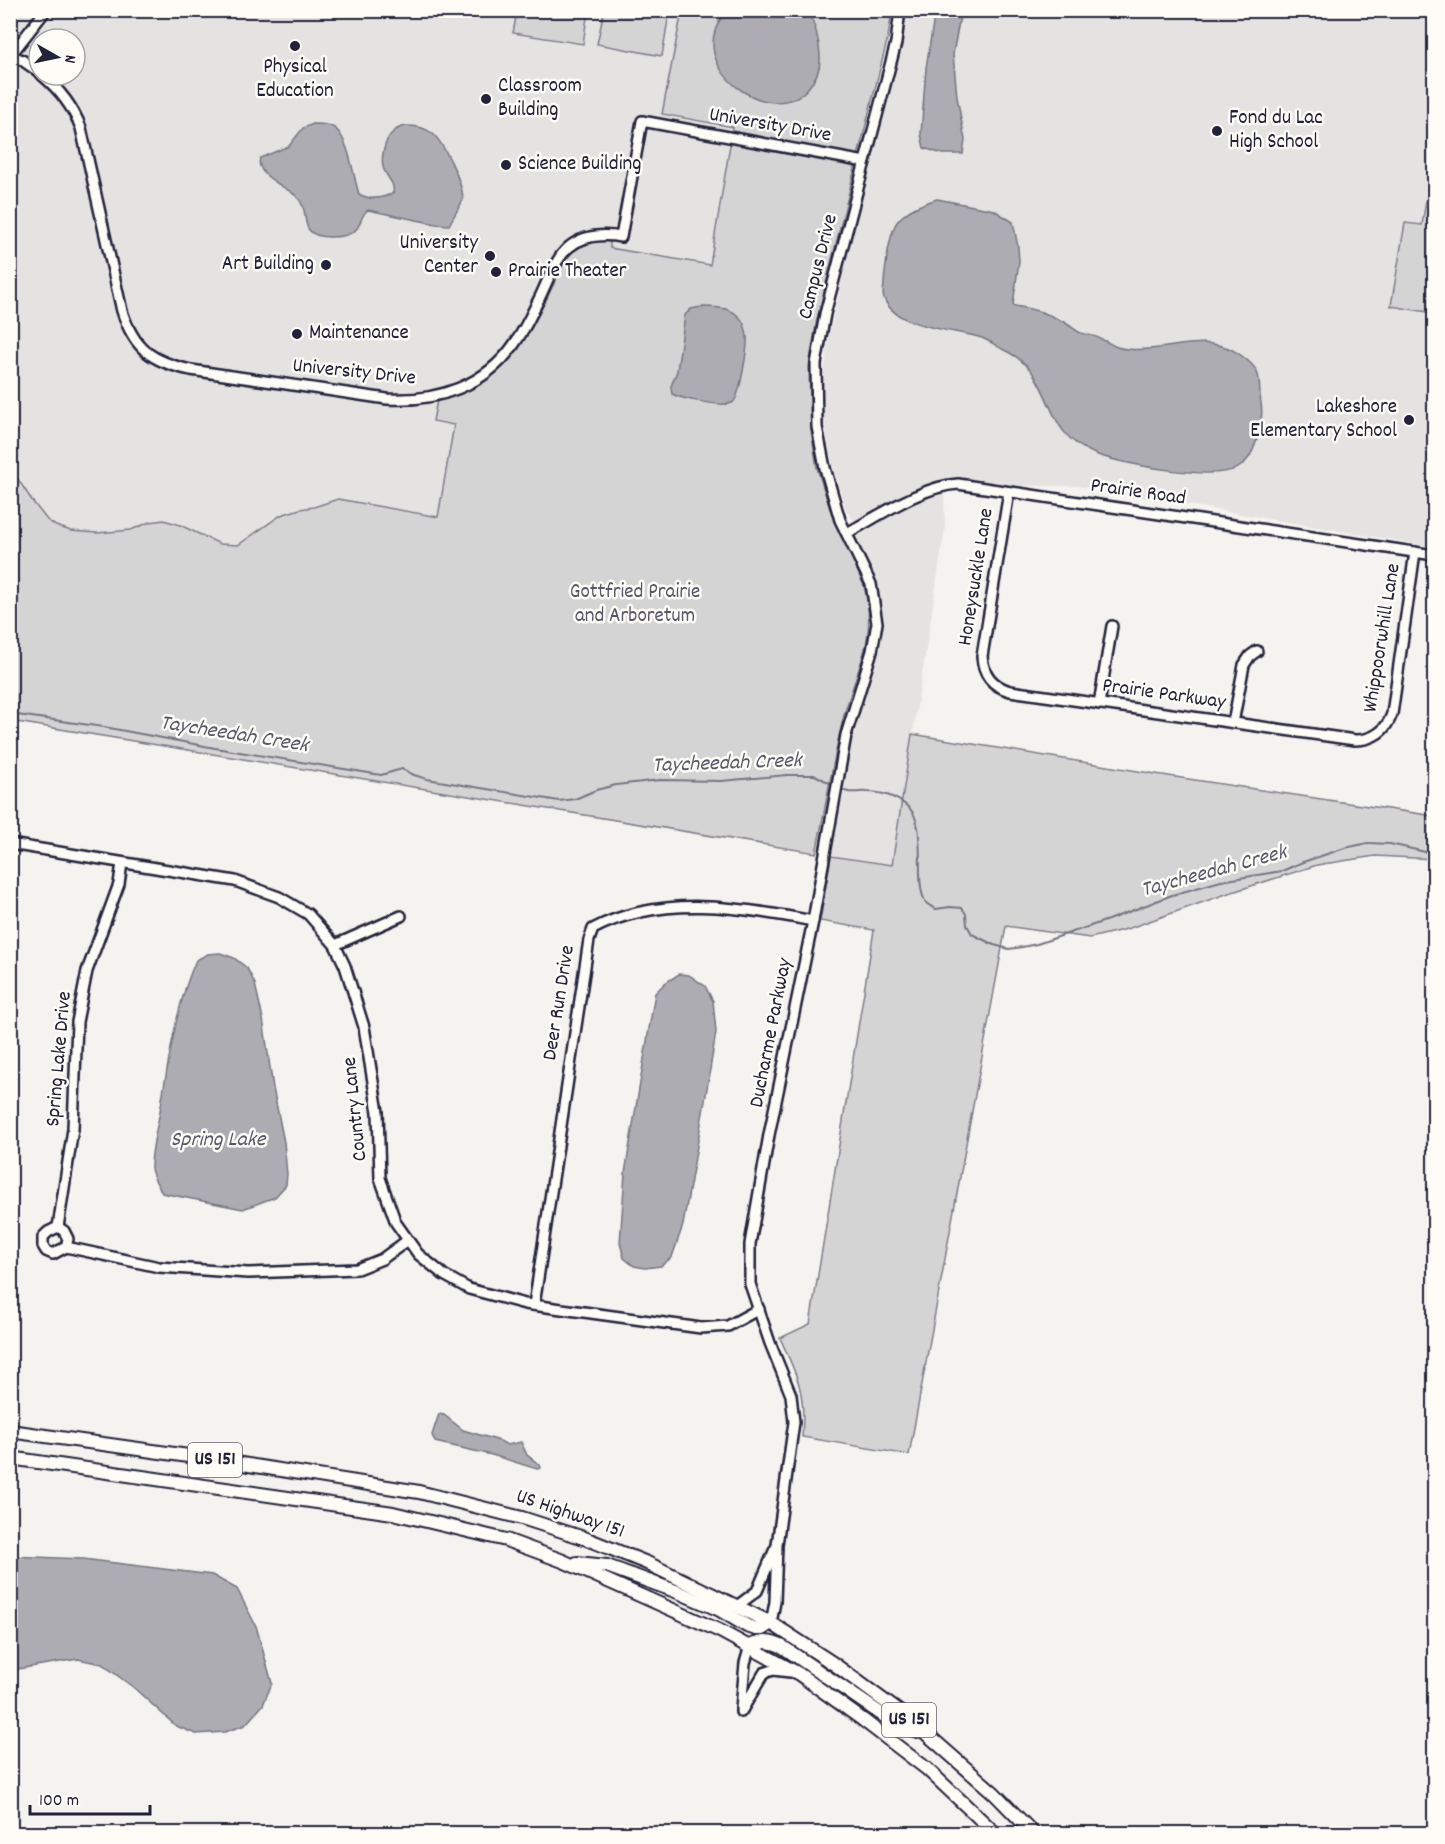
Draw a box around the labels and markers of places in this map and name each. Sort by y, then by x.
marker: Physical Education [288,39,302,53]
place label: Physical Education [256,53,334,107]
place label: Classroom Building [498,72,582,126]
marker: Classroom Building [479,92,493,106]
place label: Fond du Lac High School [1229,104,1323,158]
marker: Fond du Lac High School [1210,124,1224,138]
place label: Science Building [518,150,641,180]
marker: Science Building [499,158,513,172]
place label: University Center [400,229,478,283]
marker: University Center [483,249,497,263]
place label: Art Building [222,250,314,280]
place label: Prairie Theater [508,257,627,287]
marker: Art Building [319,258,333,272]
marker: Prairie Theater [489,265,503,279]
place label: Maintenance [309,319,409,349]
marker: Maintenance [290,327,304,341]
place label: Lakeshore Elementary School [1250,393,1397,447]
marker: Lakeshore Elementary School [1402,413,1416,427]

